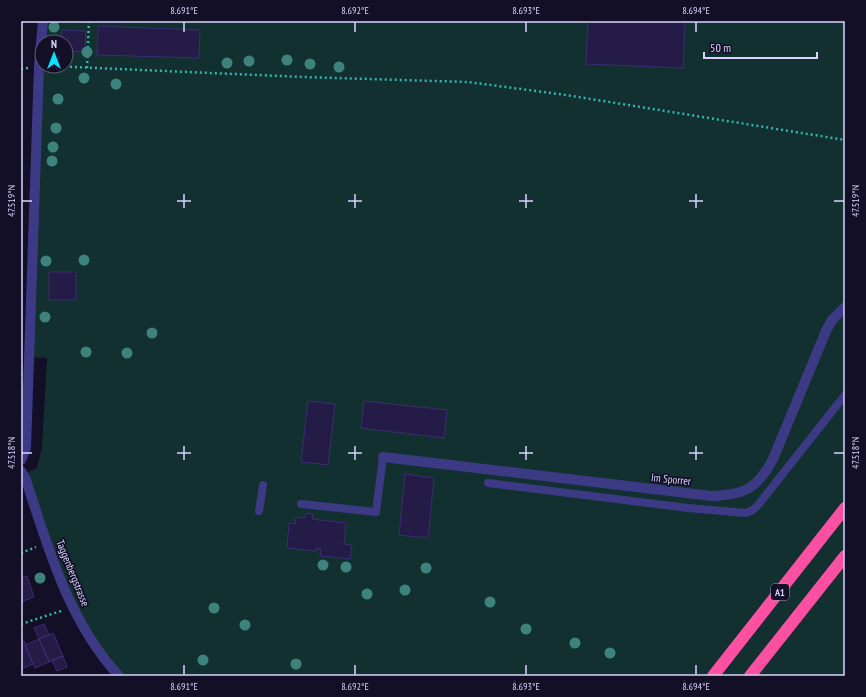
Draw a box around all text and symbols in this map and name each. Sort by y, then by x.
text: 8.691°E [170,4,198,17]
text: 8.692°E [341,4,369,17]
text: 8.693°E [512,4,540,17]
text: 8.694°E [682,4,710,17]
north arrow [34,34,74,74]
scale bar [704,34,817,60]
text: N [51,37,57,51]
text: 50 m [710,40,731,55]
text: 47.519°N [5,185,18,217]
text: 47.519°N [849,185,862,217]
text: 47.518°N [5,437,18,469]
text: 47.518°N [849,437,862,469]
street label: Im Sporrer [650,470,692,488]
street label: Taggenbergstrasse [53,538,93,609]
road number: A1 [771,584,789,600]
text: 8.691°E [170,680,198,693]
text: 8.692°E [341,680,369,693]
text: 8.693°E [512,680,540,693]
text: 8.694°E [682,680,710,693]

